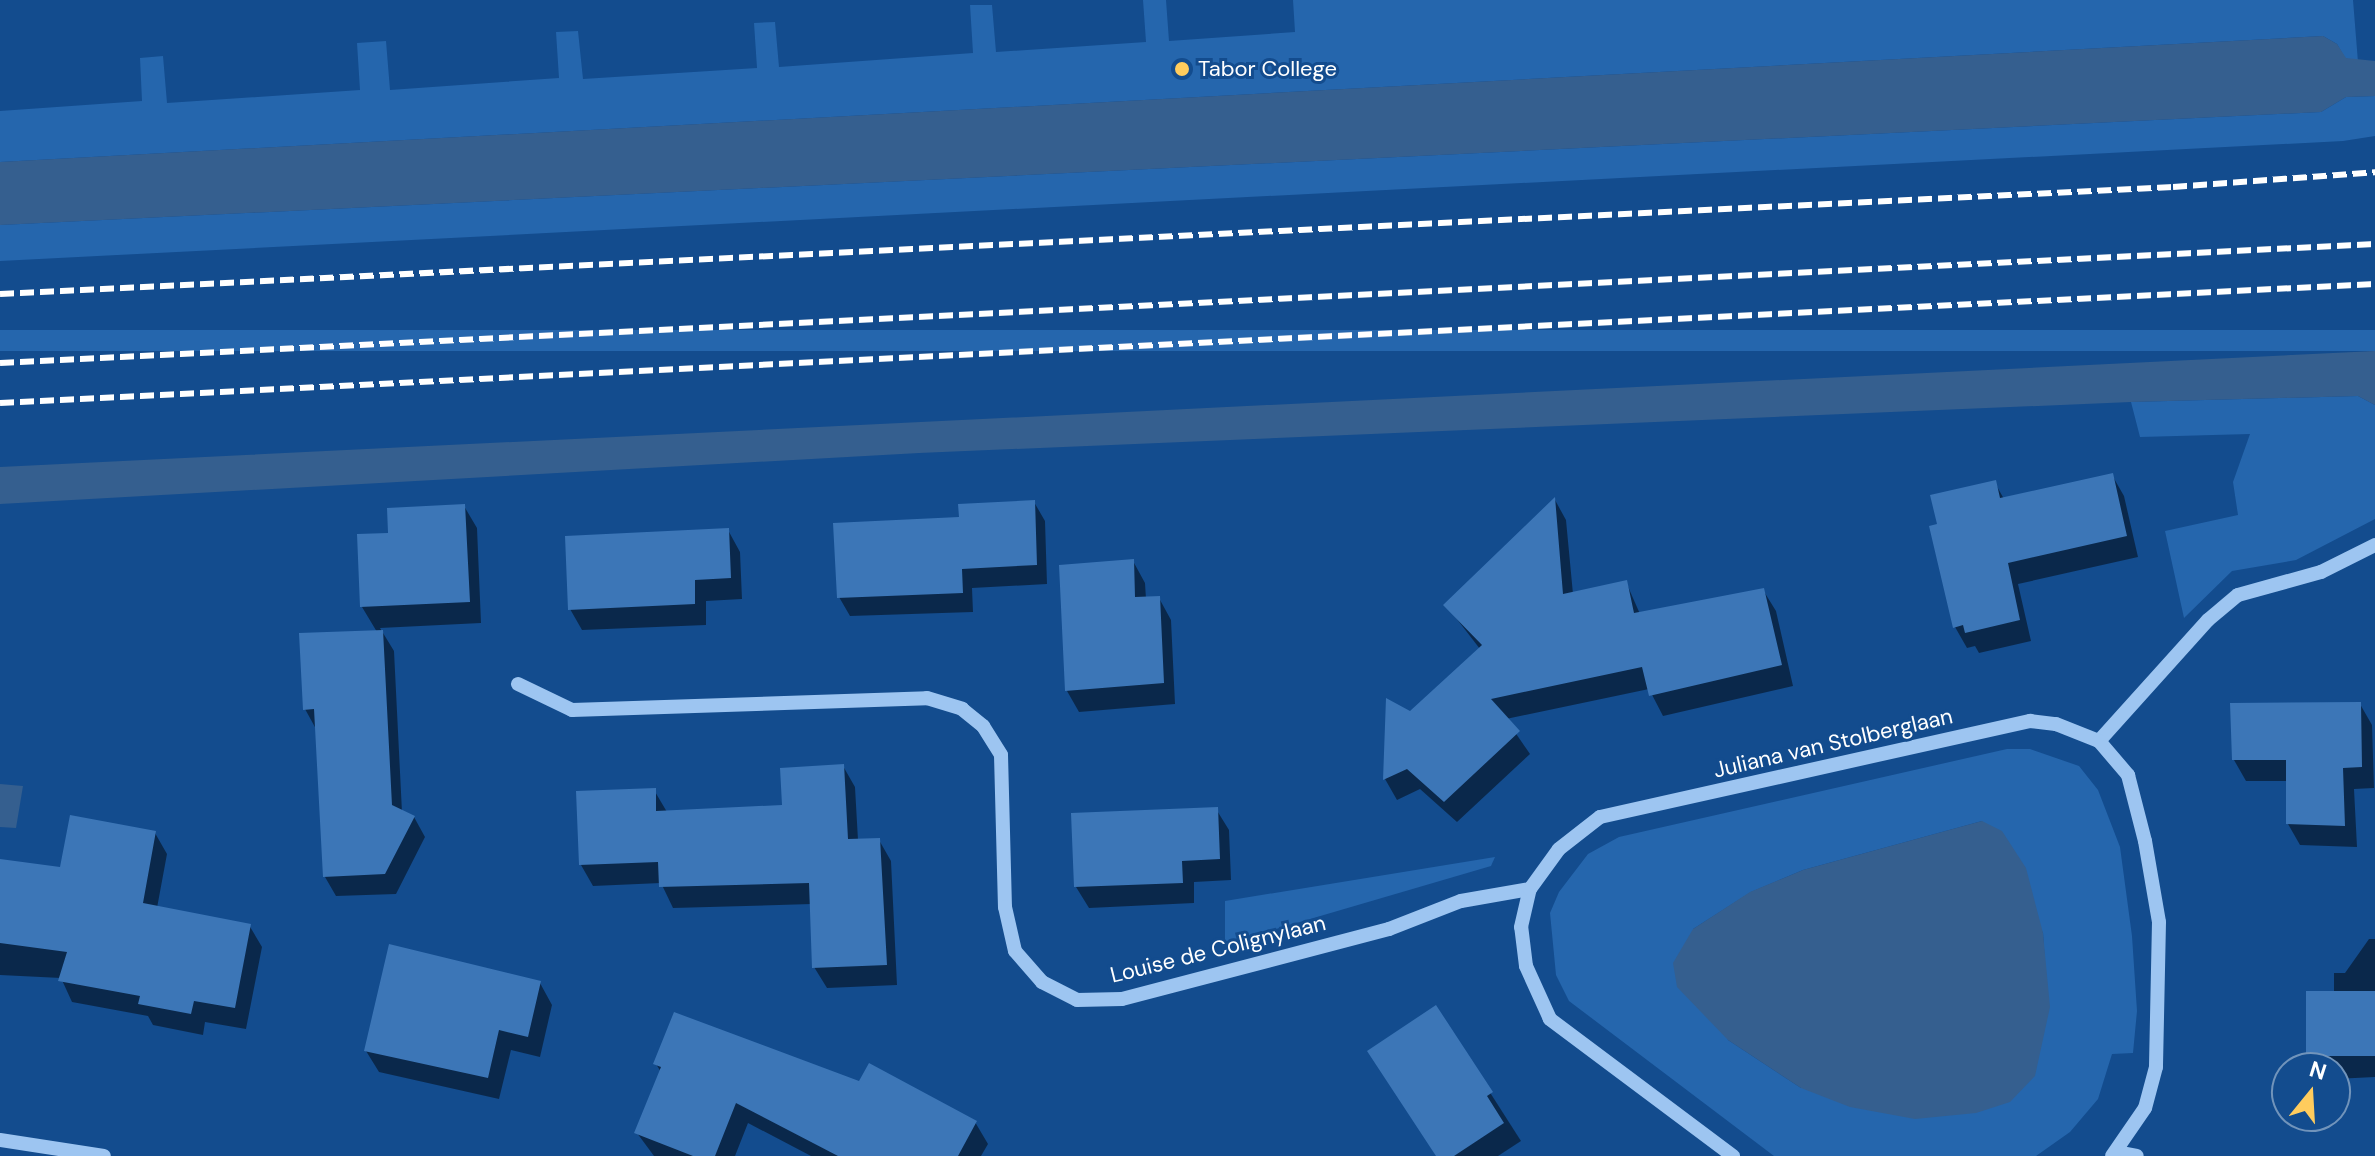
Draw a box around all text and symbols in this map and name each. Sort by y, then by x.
place label: Tabor College [1198,56,1337,82]
marker: Tabor College [1173,60,1191,78]
street label: Juliana van Stolberglaan [1711,703,1955,783]
street label: Louise de Colignylaan [1108,909,1328,989]
north arrow [2271,1052,2351,1132]
text: N [2306,1054,2330,1087]

